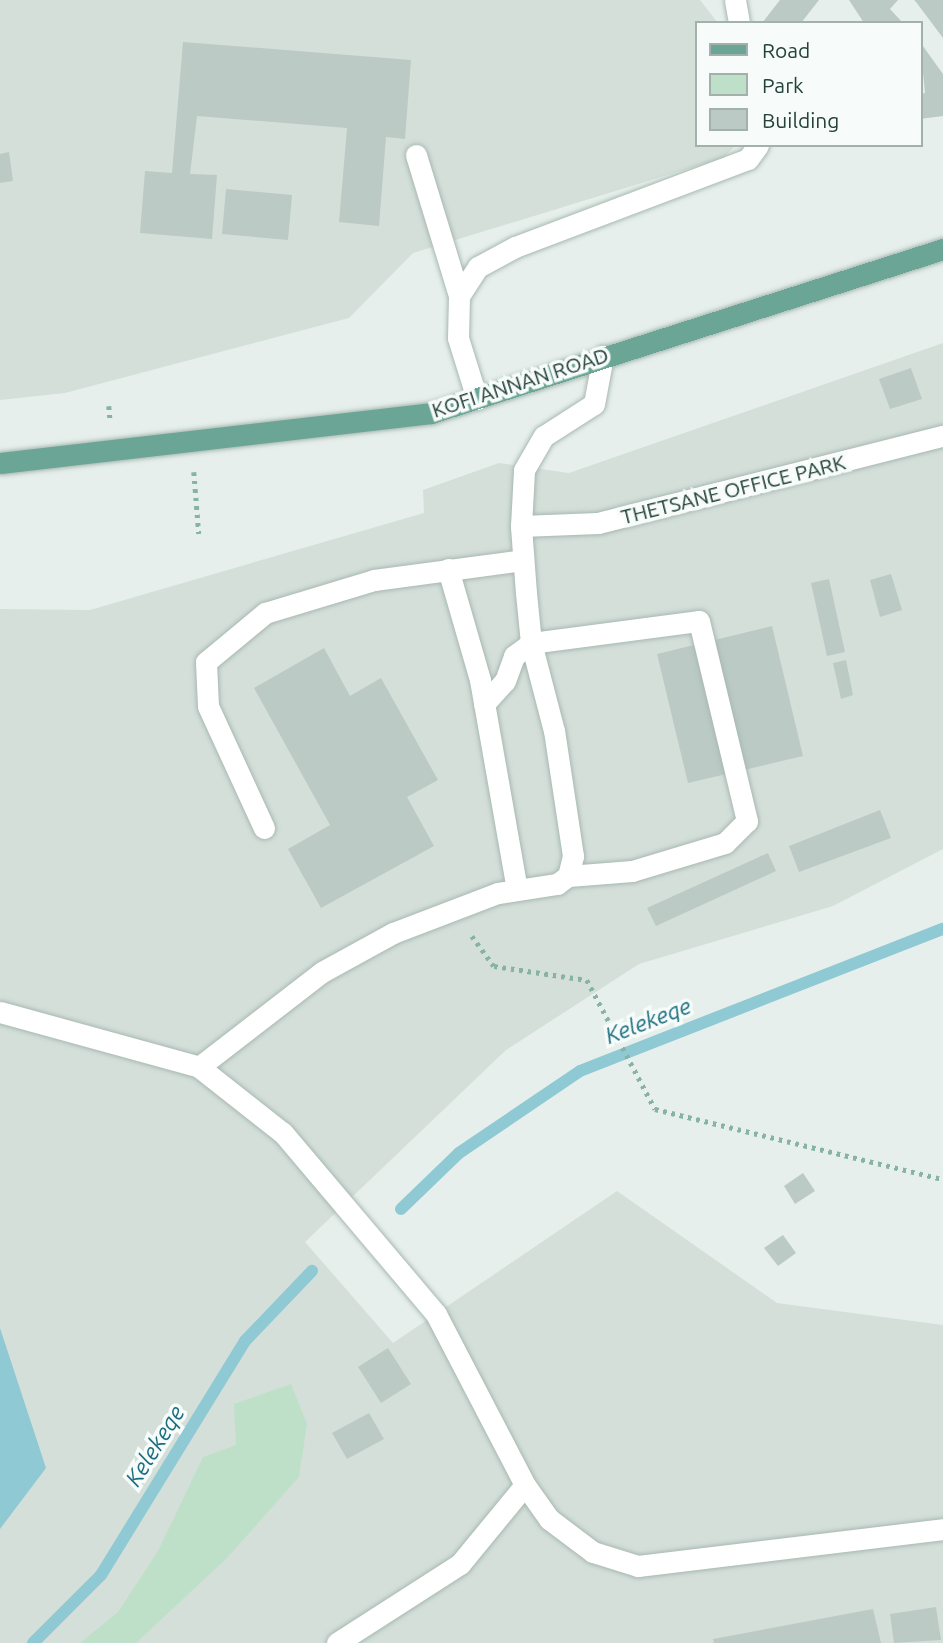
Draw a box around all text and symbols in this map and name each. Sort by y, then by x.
legend [694,21,922,147]
text: Road [762,38,810,62]
text: Park [762,73,804,97]
text: Building [762,108,839,132]
street label: KOFI ANNAN ROAD [428,342,612,422]
street label: THETSANE OFFICE PARK [618,449,848,529]
water label: Kelekeqe [601,992,695,1050]
water label: Kelekeqe [119,1401,191,1491]

